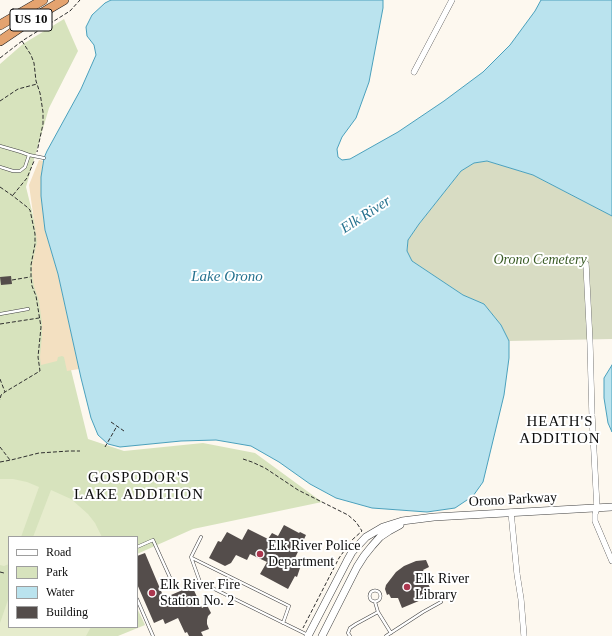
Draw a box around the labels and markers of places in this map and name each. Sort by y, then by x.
place label: Elk River Police Department [268,538,361,570]
marker: Elk River Police Department [255,549,265,559]
place label: Elk River Library [415,571,469,604]
place label: Elk River Fire Station No. 2 [160,577,240,610]
marker: Elk River Library [402,582,412,592]
marker: Elk River Fire Station No. 2 [147,588,157,598]

